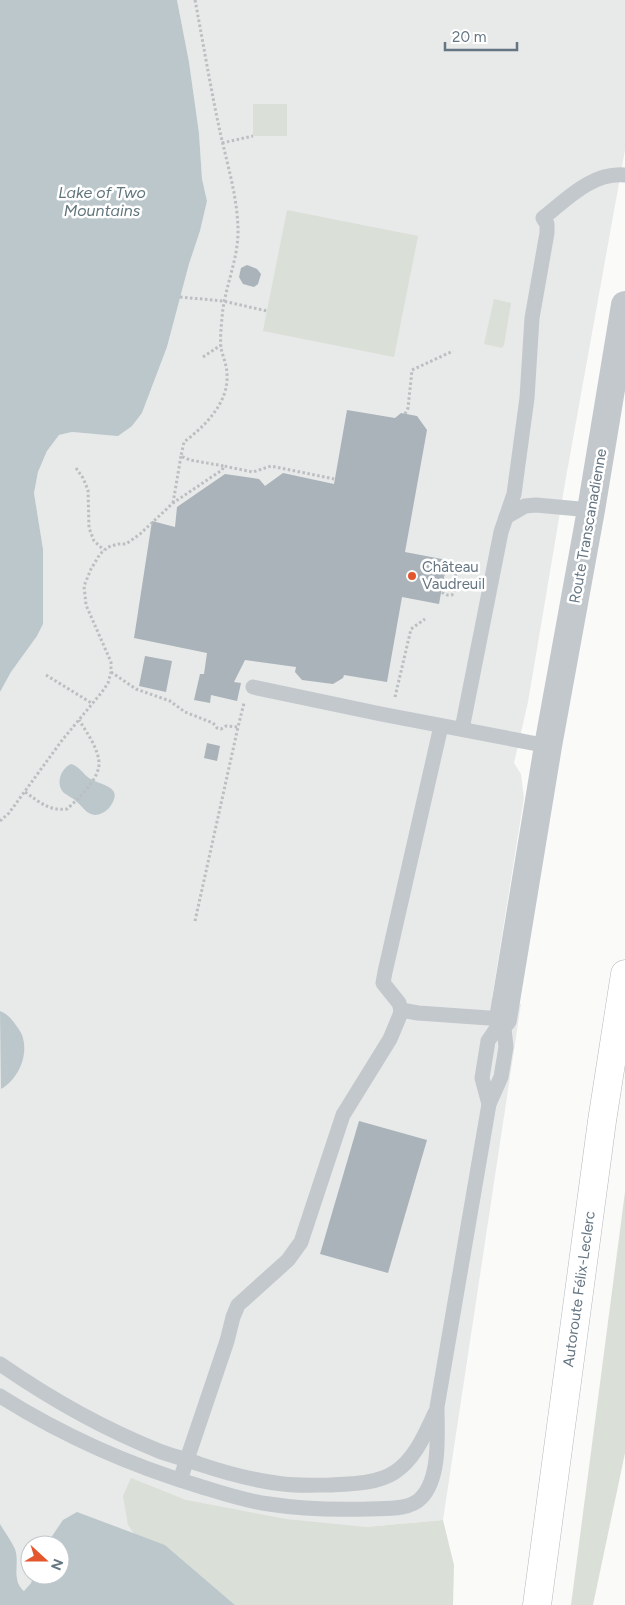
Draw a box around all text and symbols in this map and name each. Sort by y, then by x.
scale bar [445,20,518,52]
text: 20 m [452,28,486,46]
water label: Lake of Two Mountains [58,183,146,220]
street label: Route Transcanadienne [566,447,610,605]
place label: Château Vaudreuil [422,558,485,593]
marker: Château Vaudreuil [406,570,418,582]
street label: Autoroute Félix-Leclerc [559,1210,599,1368]
north arrow [20,1535,70,1585]
text: N [47,1556,67,1573]

